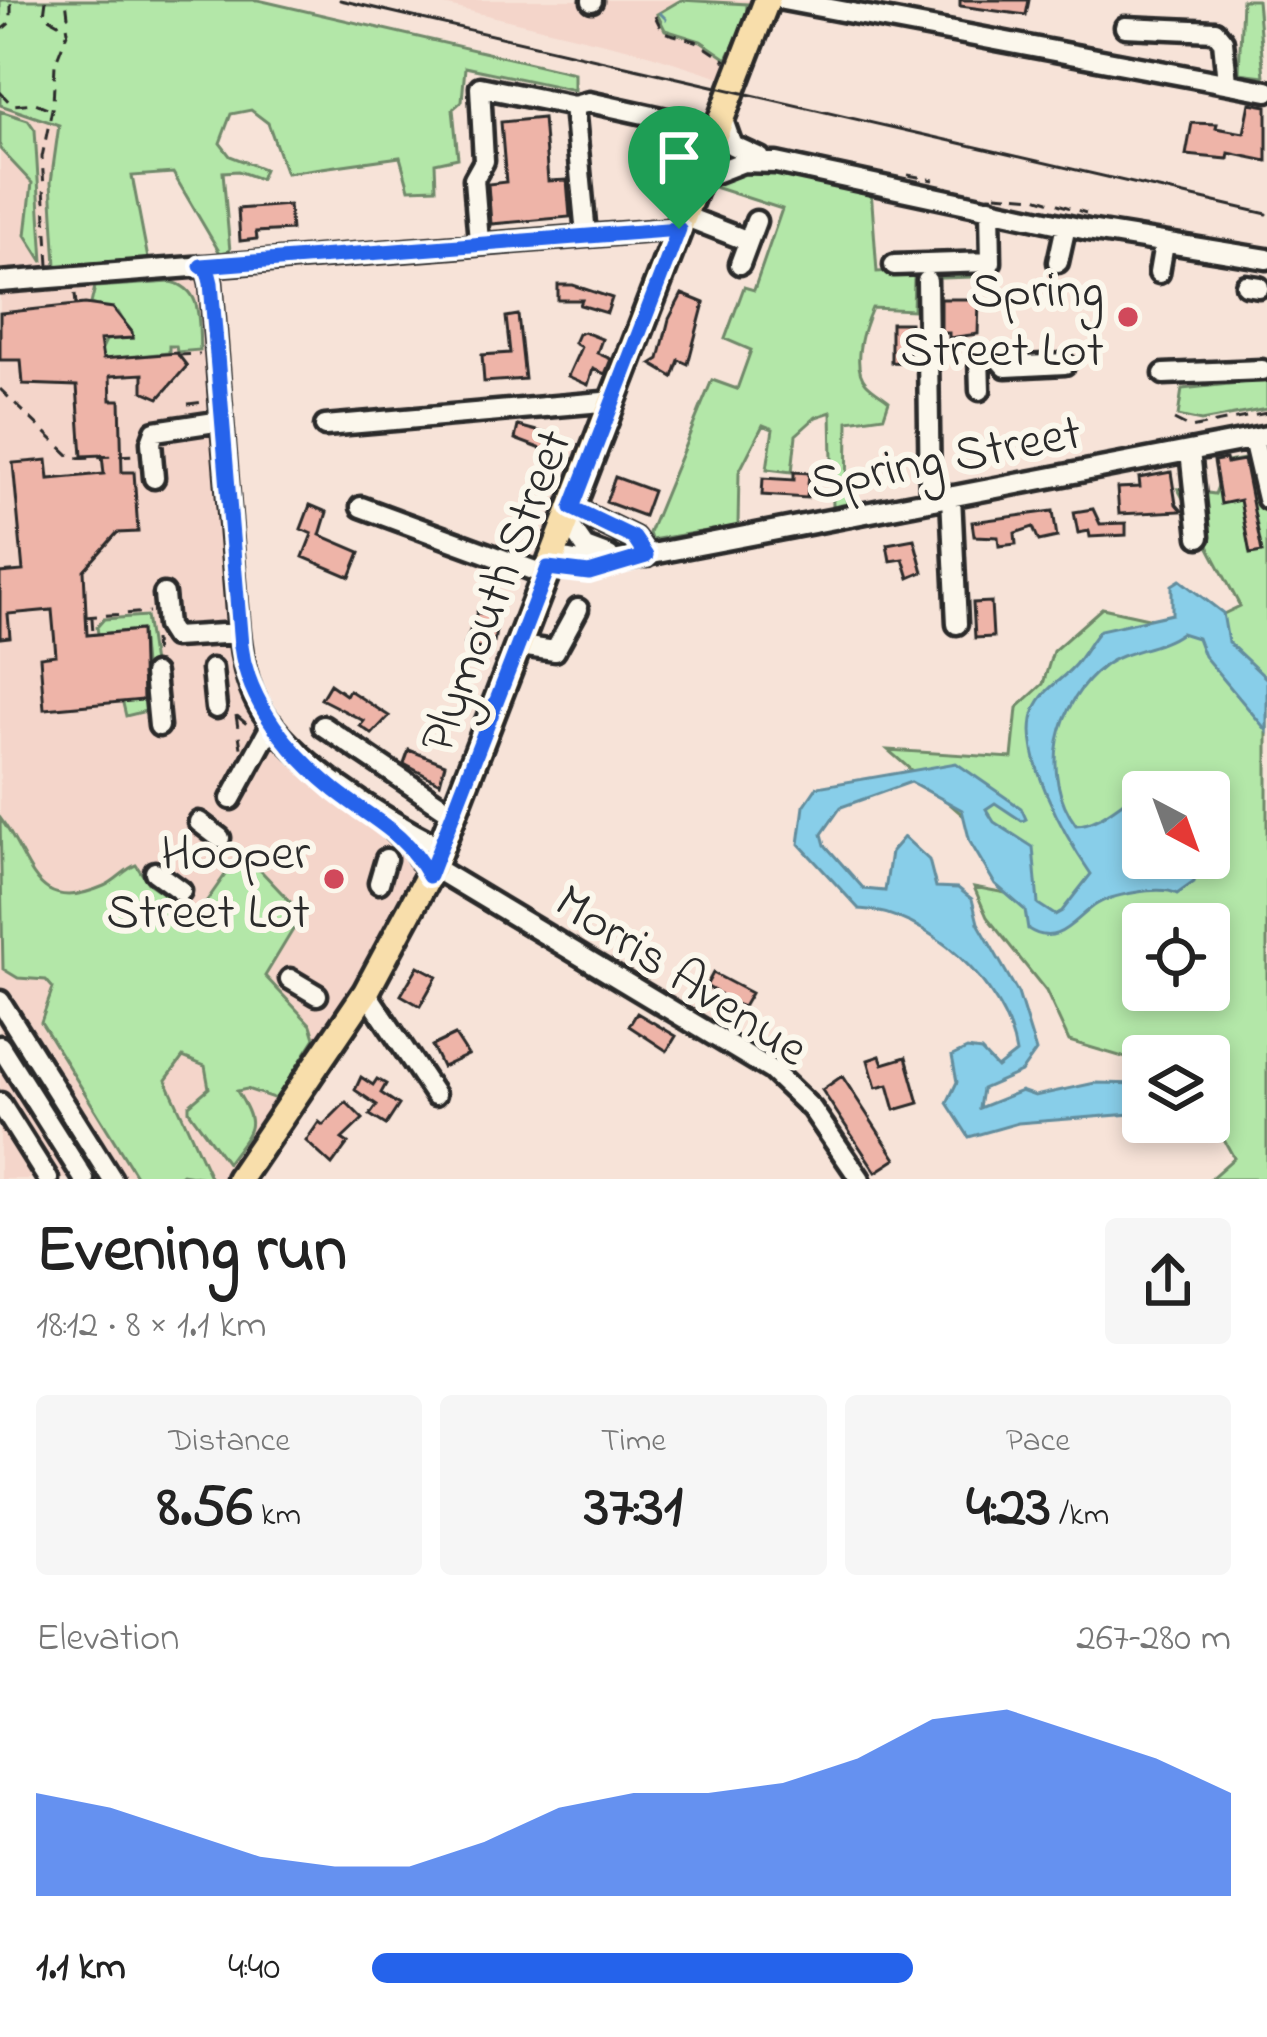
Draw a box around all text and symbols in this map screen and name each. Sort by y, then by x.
pin [628,106,730,229]
icon: arrive [646,124,712,190]
place label: Spring Street Lot [900,256,1104,390]
marker: Spring Street Lot [1115,304,1141,330]
street label: Spring Street [804,397,1088,523]
street label: Plymouth Street [402,419,594,765]
north arrow [1122,771,1230,879]
map controls [1122,771,1230,1143]
place label: Hooper Street Lot [106,818,310,952]
marker: Hooper Street Lot [321,866,347,892]
street label: Morris Avenue [538,867,822,1088]
button: locate [1122,903,1230,1011]
button: layers [1122,1035,1230,1143]
text: Evening run [36,1205,347,1301]
button: share [1105,1218,1231,1344]
text: 18:12 · 8 × 1.1 km [36,1298,267,1355]
text: Distance [168,1418,290,1466]
text: Time [601,1418,666,1466]
text: Pace [1006,1418,1070,1466]
text: 8.56 [157,1466,253,1553]
text: 37:31 [584,1466,683,1553]
text: 4:23 [966,1466,1051,1553]
text: km [253,1492,301,1540]
text: /km [1051,1492,1109,1540]
text: Elevation [36,1611,179,1668]
text: 267–280 m [1076,1611,1231,1668]
text: 1.1 km [36,1940,126,1997]
text: 4:40 [228,1940,280,1997]

